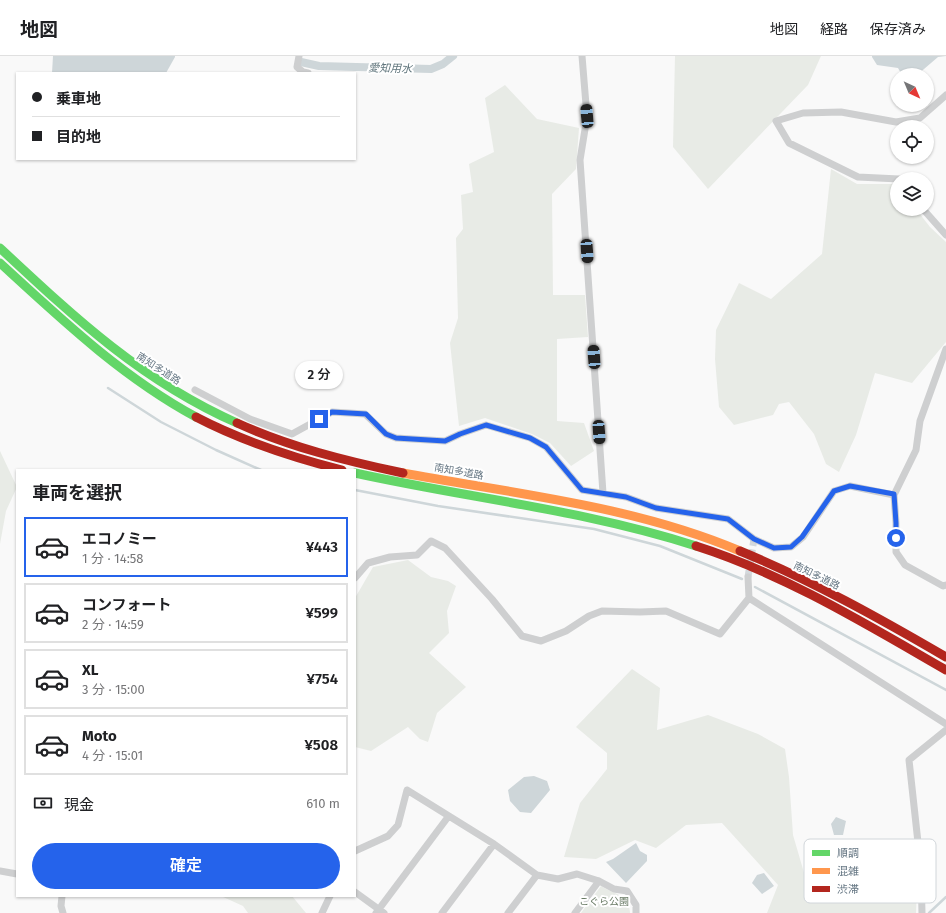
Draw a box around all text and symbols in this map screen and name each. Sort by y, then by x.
text: 地図 [20,18,58,41]
text: 地図 [770,21,798,38]
text: 経路 [820,21,848,38]
text: 保存済み [870,21,926,38]
water label: 愛知用水 [368,62,413,75]
north arrow [890,68,934,112]
map controls [890,68,934,216]
text: 乗車地 [56,90,101,108]
car [580,104,594,128]
button: locate [890,120,934,164]
text: 目的地 [56,128,101,146]
button: layers [890,172,934,216]
car [580,239,594,263]
car [587,345,601,369]
street label: 南知多道路 [134,350,183,387]
callout: 2 分 [295,361,343,389]
text: 2 分 [308,367,330,382]
route end [310,410,328,428]
car [592,420,606,444]
street label: 南知多道路 [433,462,484,482]
text: 車両を選択 [32,482,122,504]
icon: car [34,529,70,565]
route start [887,529,905,547]
text: エコノミー [82,530,157,548]
text: ¥443 [306,538,338,556]
text: 1 分 · 14:58 [82,551,143,566]
street label: 南知多道路 [791,560,842,592]
icon: car [34,595,70,631]
text: コンフォート [82,596,172,614]
text: ¥599 [305,604,338,622]
text: 2 分 · 14:59 [82,617,144,632]
icon: car [34,661,70,697]
text: XL [82,661,98,679]
text: ¥754 [307,670,338,688]
text: 3 分 · 15:00 [82,682,145,697]
icon: car [34,727,70,763]
text: Moto [82,727,117,745]
text: ¥508 [305,736,338,754]
text: 4 分 · 15:01 [82,748,143,763]
icon: cash [32,792,54,814]
text: 現金 [64,796,94,814]
text: 610 m [306,796,340,811]
legend [804,839,936,903]
button: 確定 [32,843,340,889]
text: 順調 [837,847,859,860]
text: 混雑 [837,865,859,878]
text: 渋滞 [837,883,859,896]
park label: こぐら公園 [579,896,629,908]

